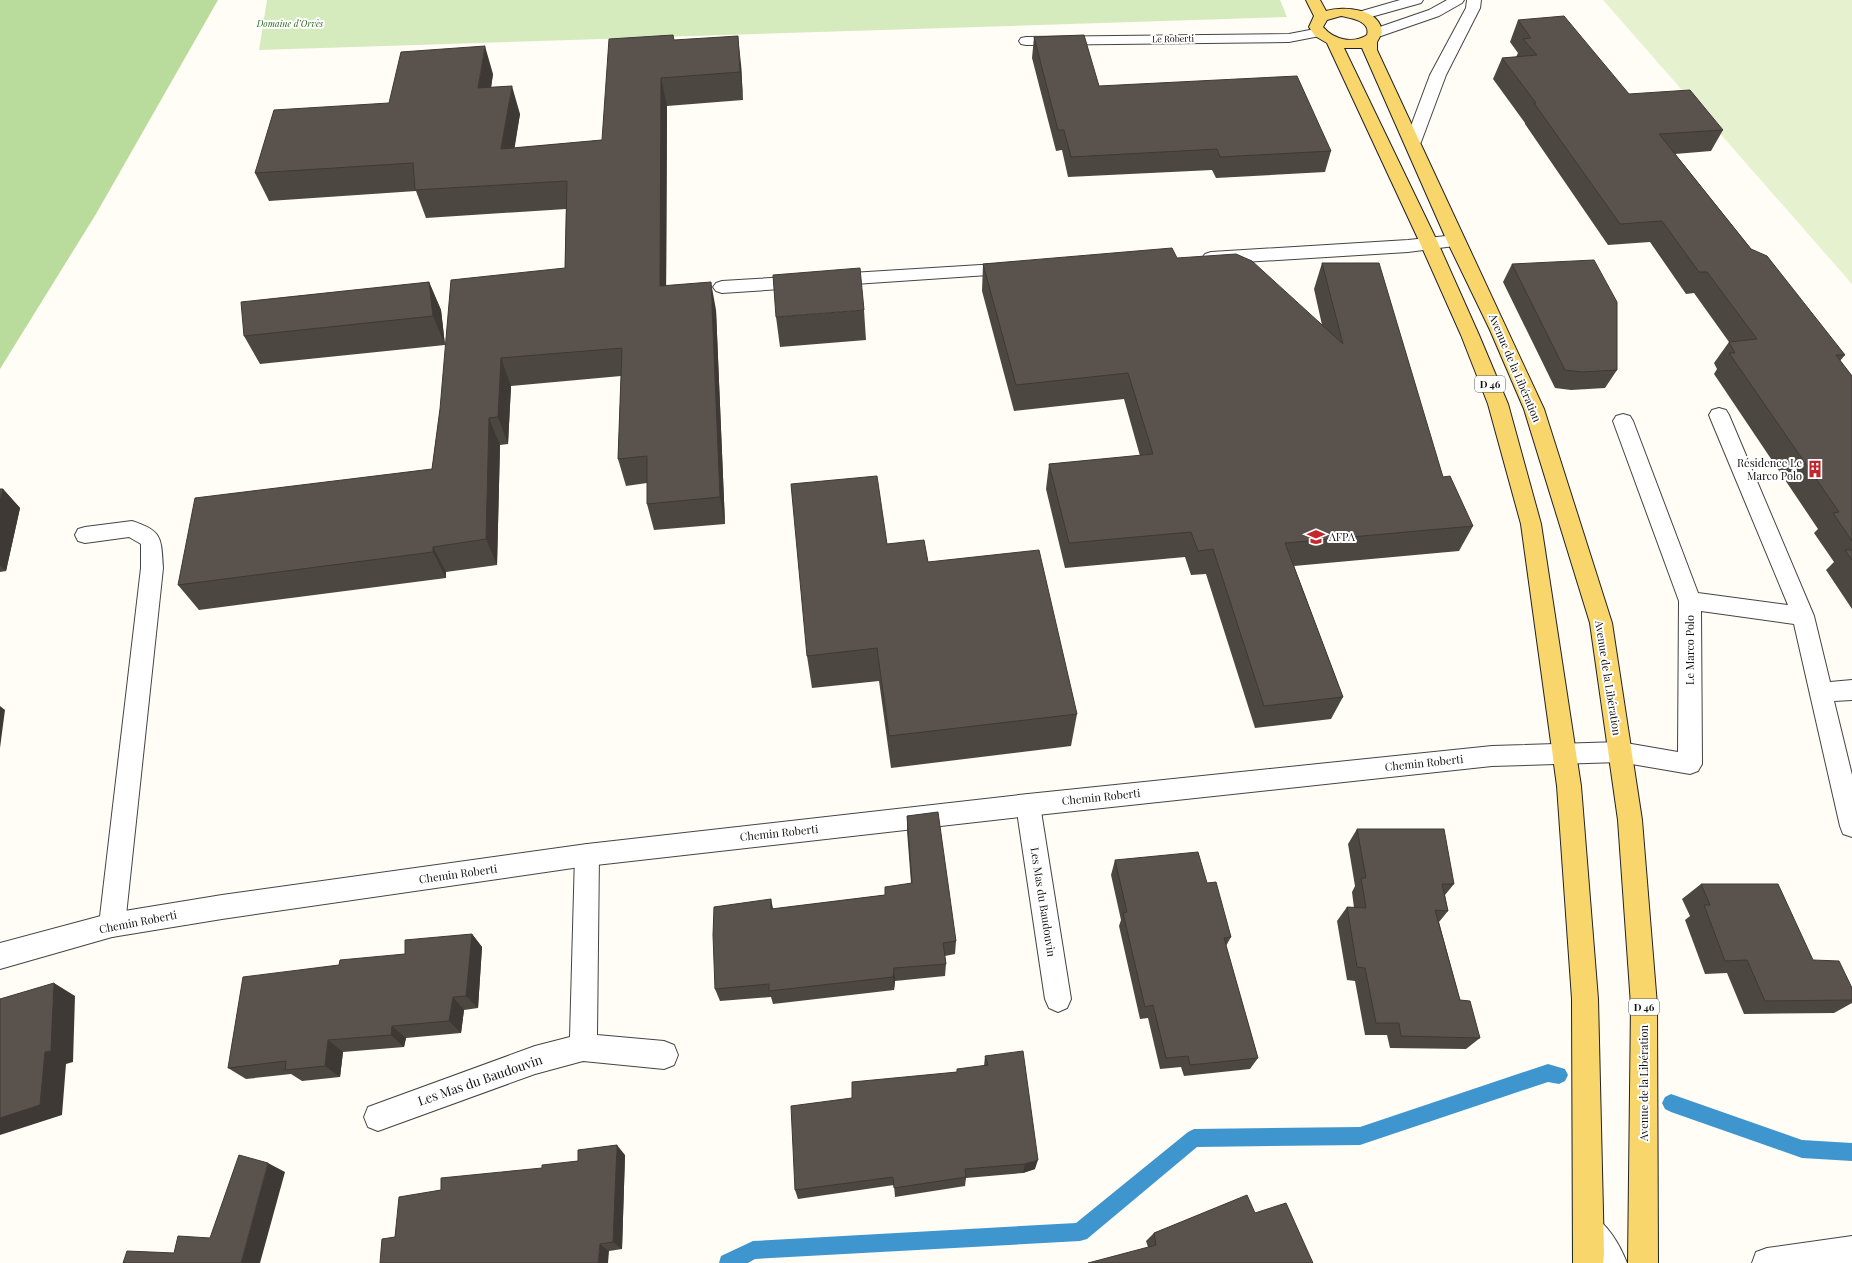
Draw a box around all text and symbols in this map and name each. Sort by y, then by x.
park label: Domaine d’Orvès [256,17,324,29]
street label: Le Roberti [1152,32,1195,44]
street label: Avenue de la Libération [1485,310,1545,425]
road number: D 46 [1475,376,1505,392]
place label: Résidence Le Marco Polo [1737,455,1802,483]
building icon: Résidence Le Marco Polo [1805,459,1825,479]
school or university icon: AFPA [1306,527,1326,547]
place label: AFPA [1328,529,1355,544]
street label: Le Marco Polo [1682,615,1697,685]
street label: Avenue de la Libération [1592,618,1625,737]
street label: Chemin Roberti [1384,751,1464,774]
street label: Chemin Roberti [1061,785,1141,808]
street label: Chemin Roberti [739,821,819,844]
street label: Les Mas du Baudouvin [1027,846,1060,958]
street label: Chemin Roberti [418,861,498,886]
street label: Chemin Roberti [98,907,178,936]
road number: D 46 [1629,999,1659,1015]
street label: Avenue de la Libération [1636,1024,1651,1142]
street label: Les Mas du Baudouvin [415,1050,545,1109]

